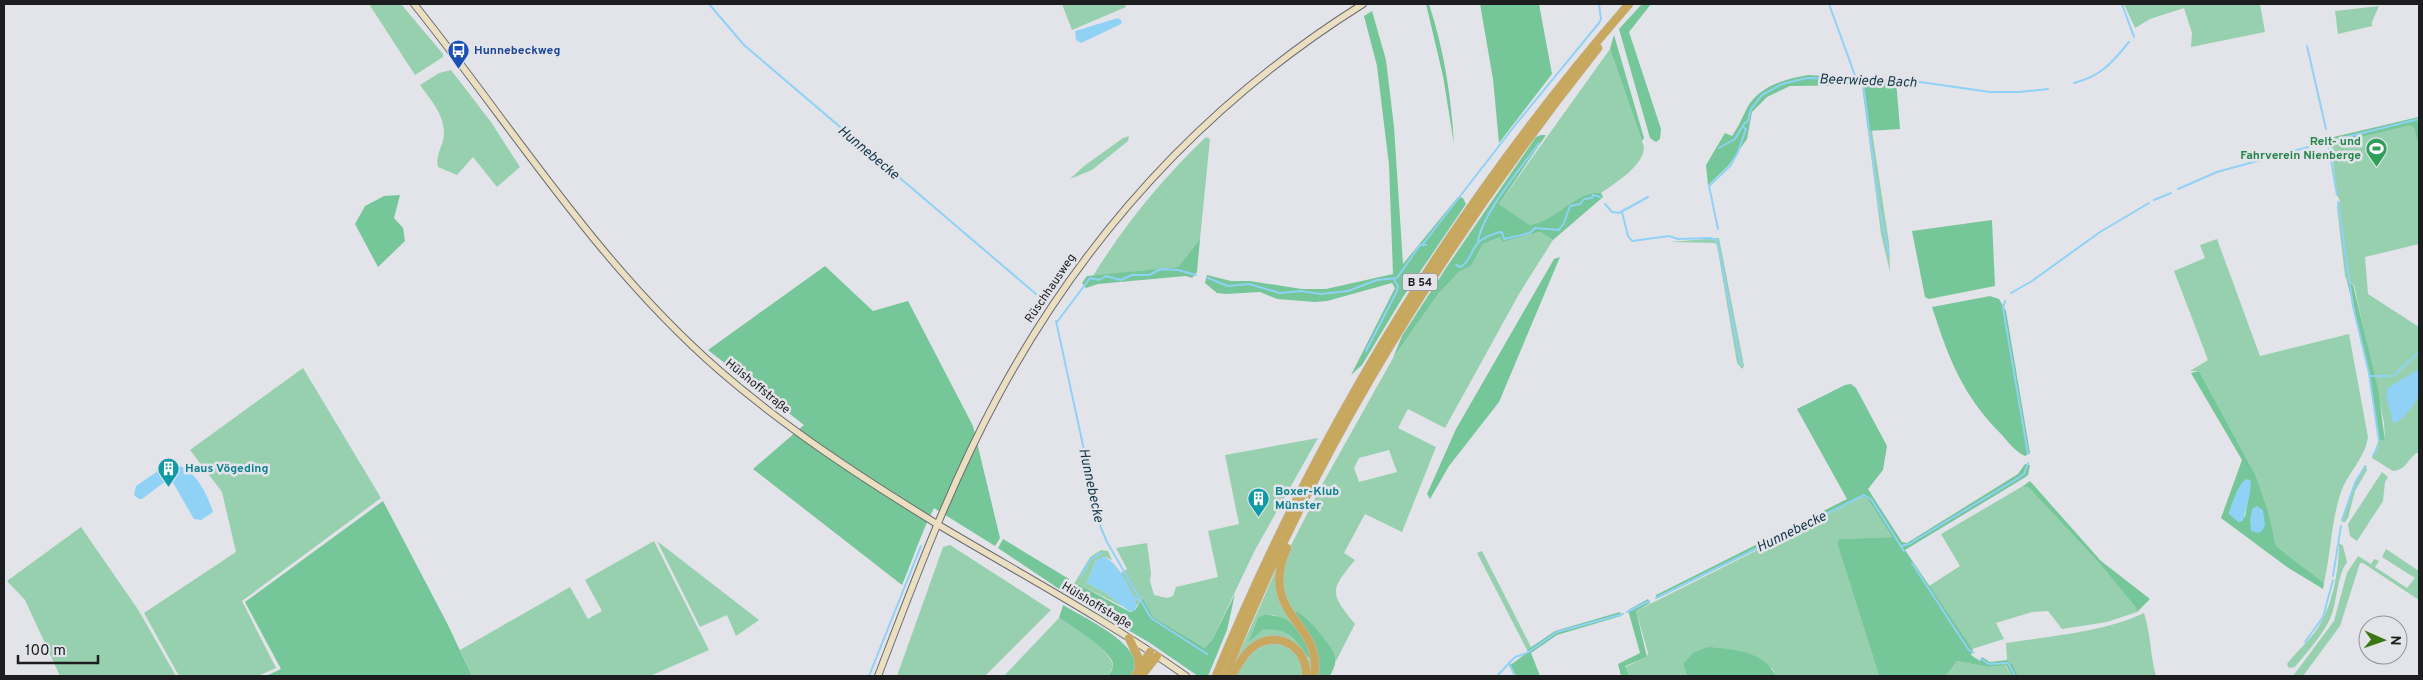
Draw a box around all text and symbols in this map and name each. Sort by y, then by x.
bus stop icon: Hunnebeckweg [446,38,470,69]
place label: Hunnebeckweg [474,43,560,59]
water label: Beerwiede Bach [1819,71,1917,92]
water label: Hunnebecke [834,122,903,184]
place label: Reit- und Fahrverein Nienberge [2240,134,2361,164]
sports icon: Reit- und Fahrverein Nienberge [2365,136,2389,167]
street label: Rüschhausweg [1022,251,1080,326]
road number: B 54 [1402,274,1438,290]
street label: Hülshoffstraße [722,356,793,418]
water label: Hunnebecke [1074,447,1107,525]
building icon: Haus Vögeding [157,456,181,487]
place label: Haus Vögeding [185,461,268,477]
place label: Boxer-Klub Münster [1275,484,1339,514]
building icon: Boxer-Klub Münster [1247,486,1271,517]
water label: Hunnebecke [1754,508,1830,556]
street label: Hülshoffstraße [1058,579,1134,633]
north arrow [2358,615,2408,665]
scale bar [18,632,98,664]
text: N [2386,635,2403,646]
text: 100 m [25,642,66,661]

